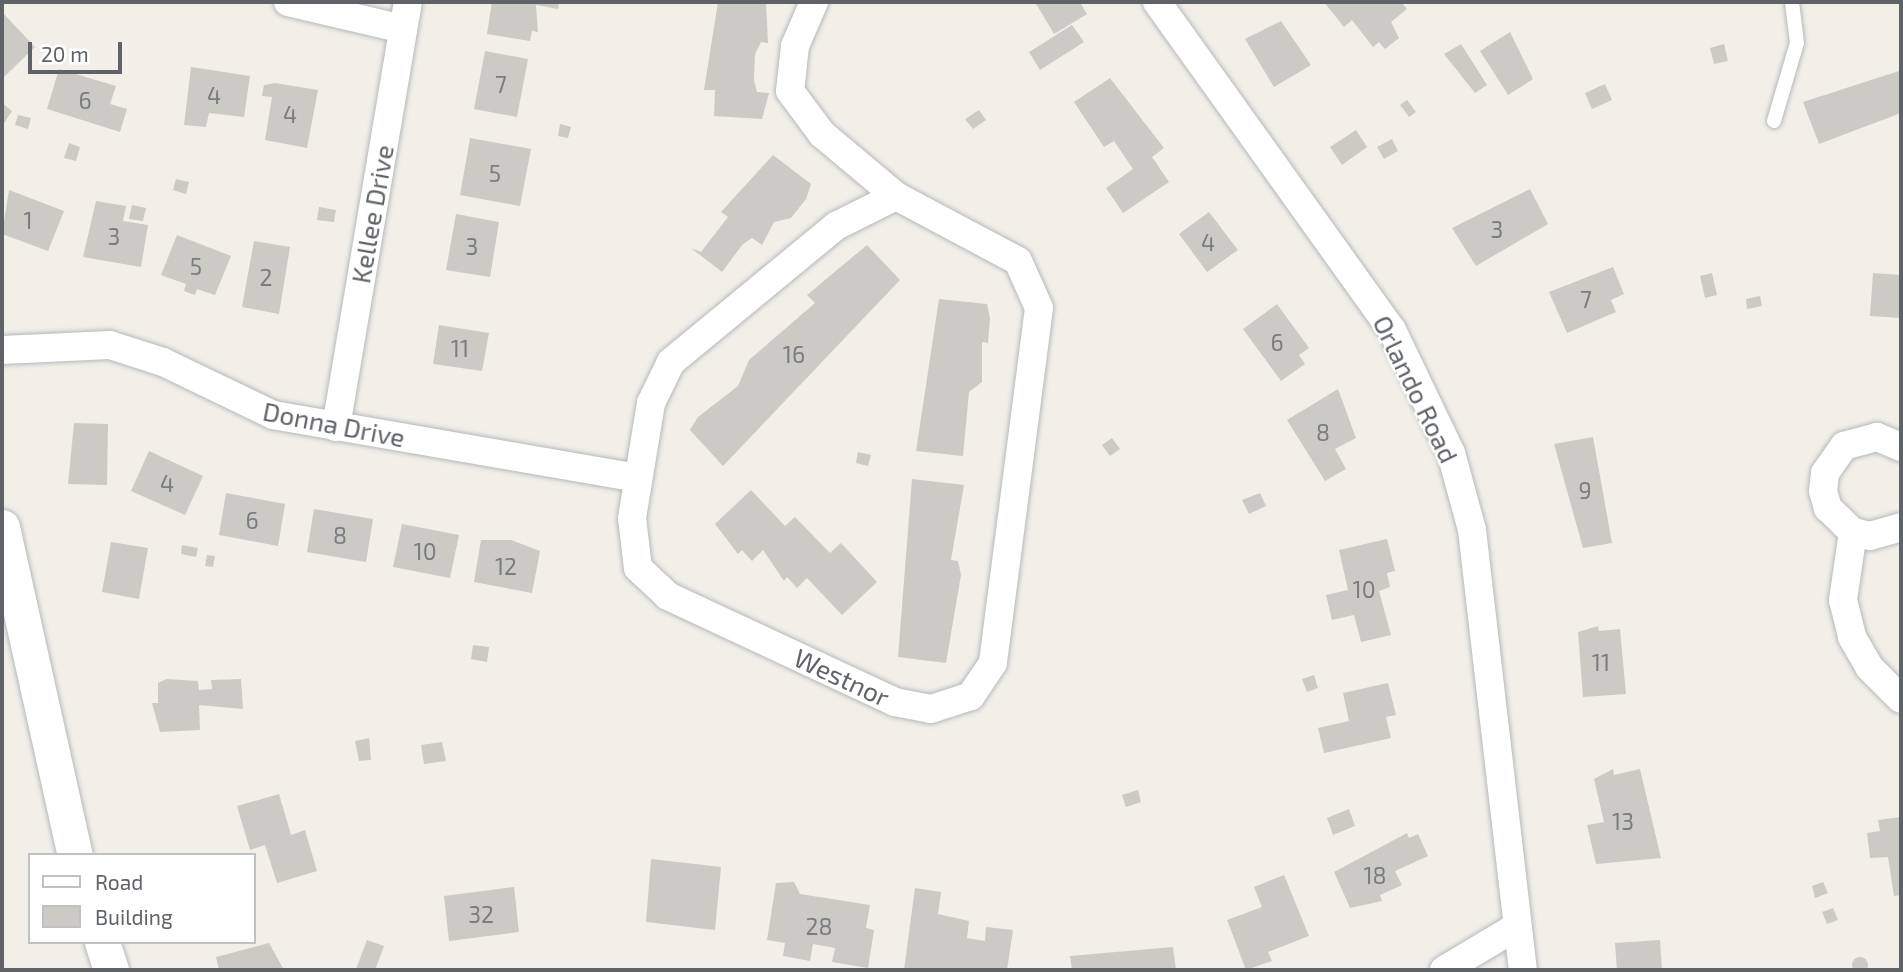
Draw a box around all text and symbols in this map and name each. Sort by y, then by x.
scale bar [32,28,126,72]
text: 20 m [41,41,89,66]
house number: 7 [495,70,507,98]
house number: 4 [207,81,221,109]
house number: 6 [78,86,92,114]
house number: 4 [283,100,297,128]
street label: Kellee Drive [344,142,400,286]
house number: 5 [489,159,501,187]
house number: 1 [23,206,33,234]
house number: 3 [1491,215,1503,243]
house number: 3 [108,222,120,250]
house number: 4 [1201,228,1215,256]
house number: 3 [466,232,478,260]
house number: 5 [190,252,202,280]
house number: 2 [260,263,272,291]
house number: 7 [1580,285,1592,313]
street label: Orlando Road [1367,310,1465,468]
house number: 6 [1270,328,1284,356]
house number: 11 [451,334,469,362]
house number: 16 [783,340,805,368]
street label: Donna Drive [260,395,408,453]
house number: 8 [1316,418,1330,446]
house number: 4 [160,469,174,497]
house number: 9 [1578,476,1592,504]
house number: 6 [245,506,259,534]
house number: 8 [333,521,347,549]
house number: 10 [413,537,437,565]
house number: 12 [495,552,517,580]
house number: 10 [1352,575,1376,603]
street label: Westnor [789,641,895,713]
house number: 11 [1592,648,1610,676]
house number: 13 [1612,807,1634,835]
legend [28,853,256,944]
house number: 18 [1363,861,1387,889]
text: Road [95,869,143,894]
house number: 32 [468,900,494,928]
text: Building [95,904,173,929]
house number: 28 [806,912,832,940]

